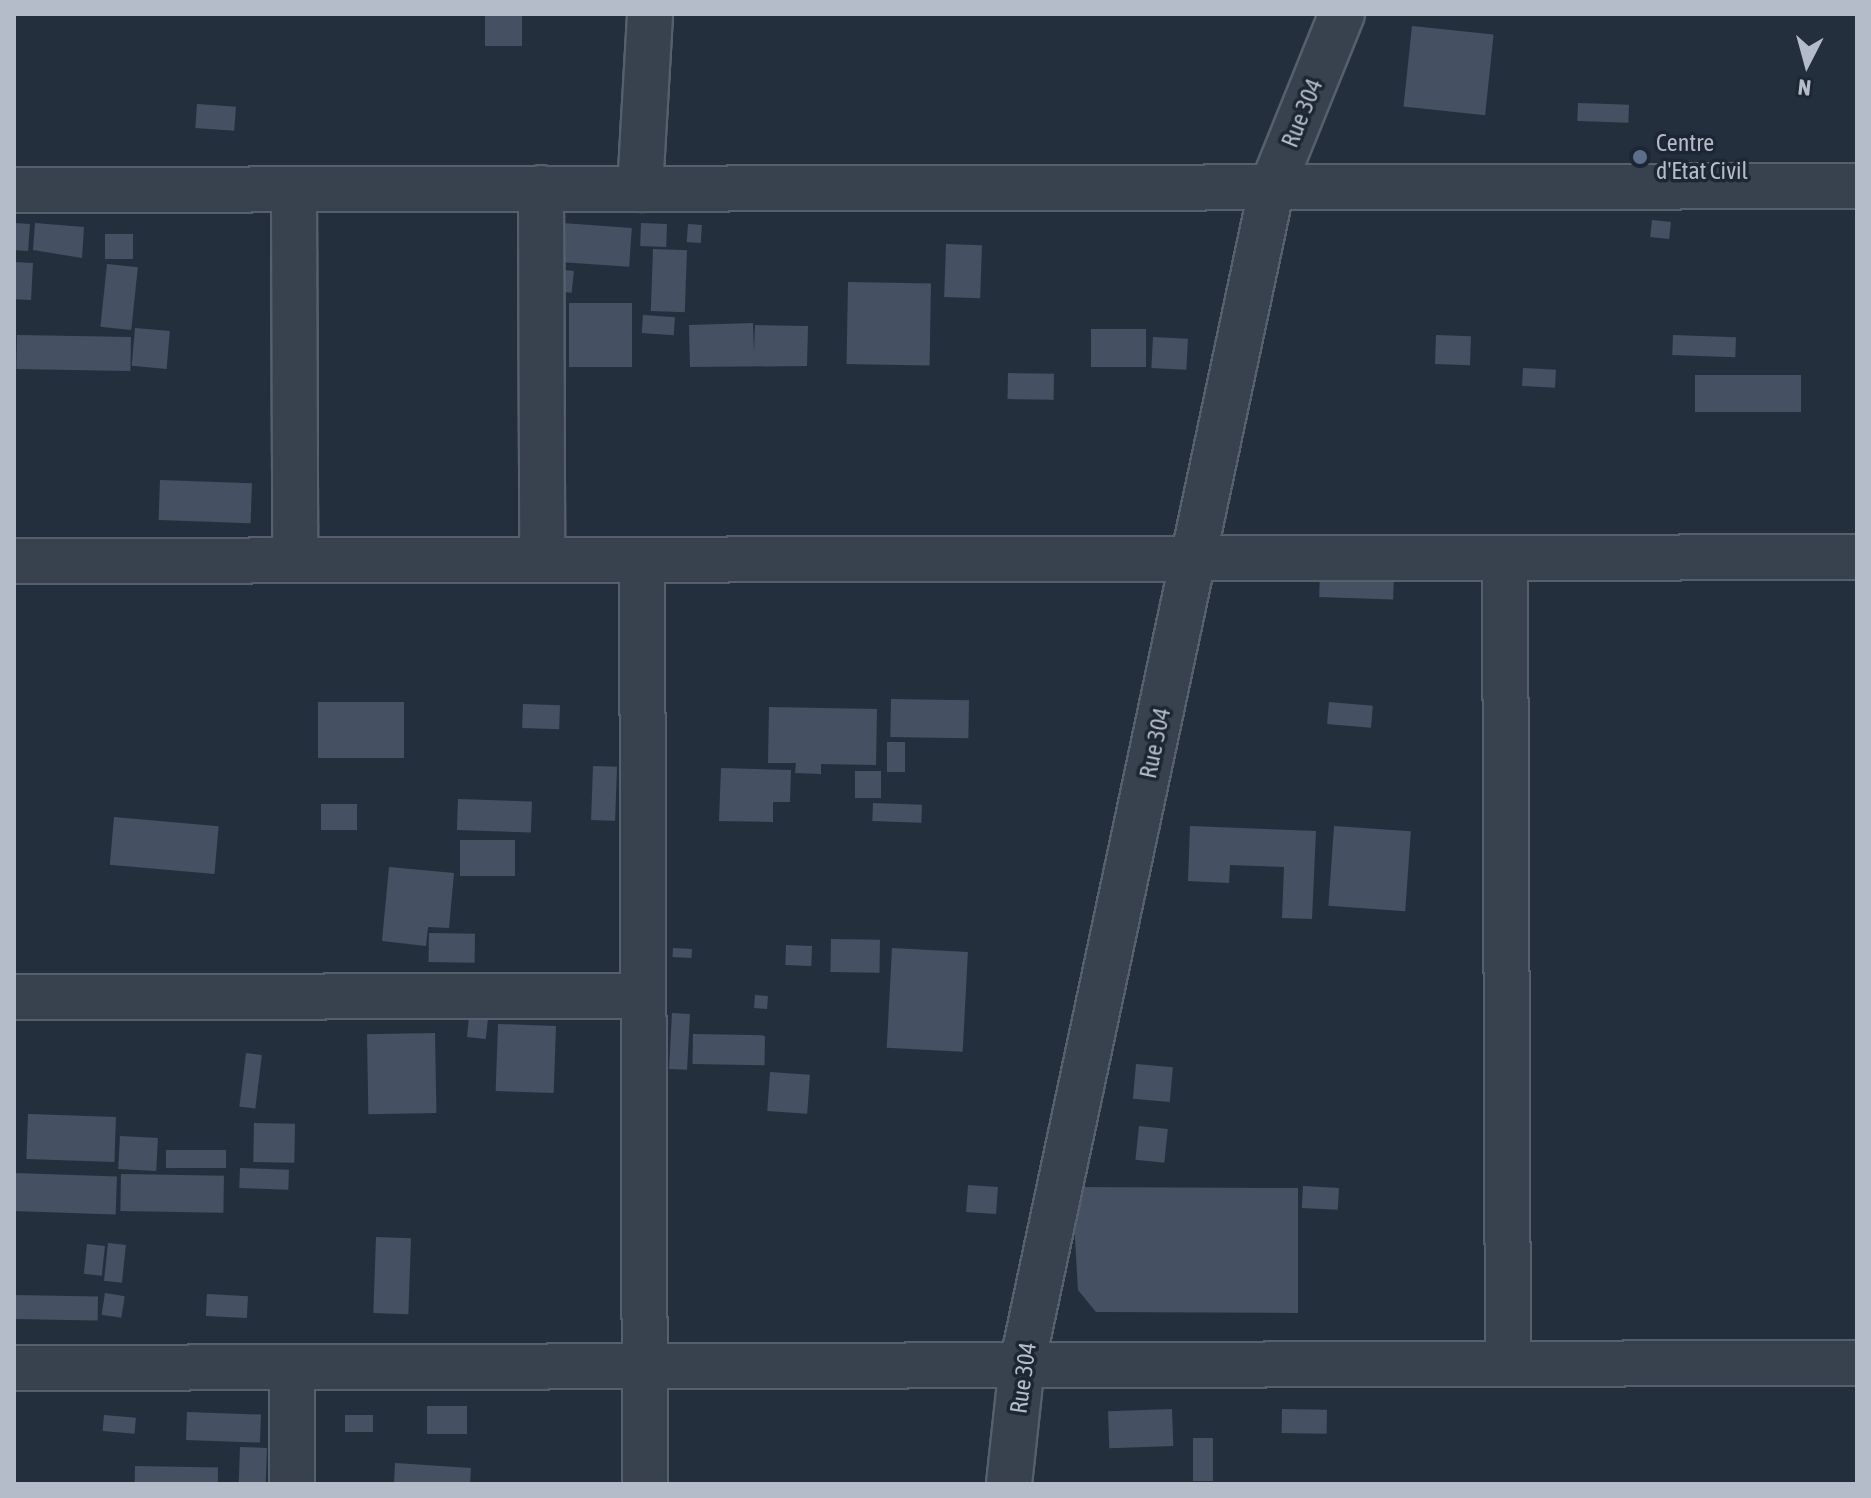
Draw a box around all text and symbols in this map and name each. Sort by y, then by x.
north arrow [1767,24,1847,104]
street label: Rue 304 [1275,74,1329,152]
text: N [1797,74,1812,101]
place label: Centre d'Etat Civil [1656,129,1748,185]
marker: Centre d'Etat Civil [1631,148,1649,166]
street label: Rue 304 [1133,705,1177,781]
street label: Rue 304 [1004,1341,1042,1415]

